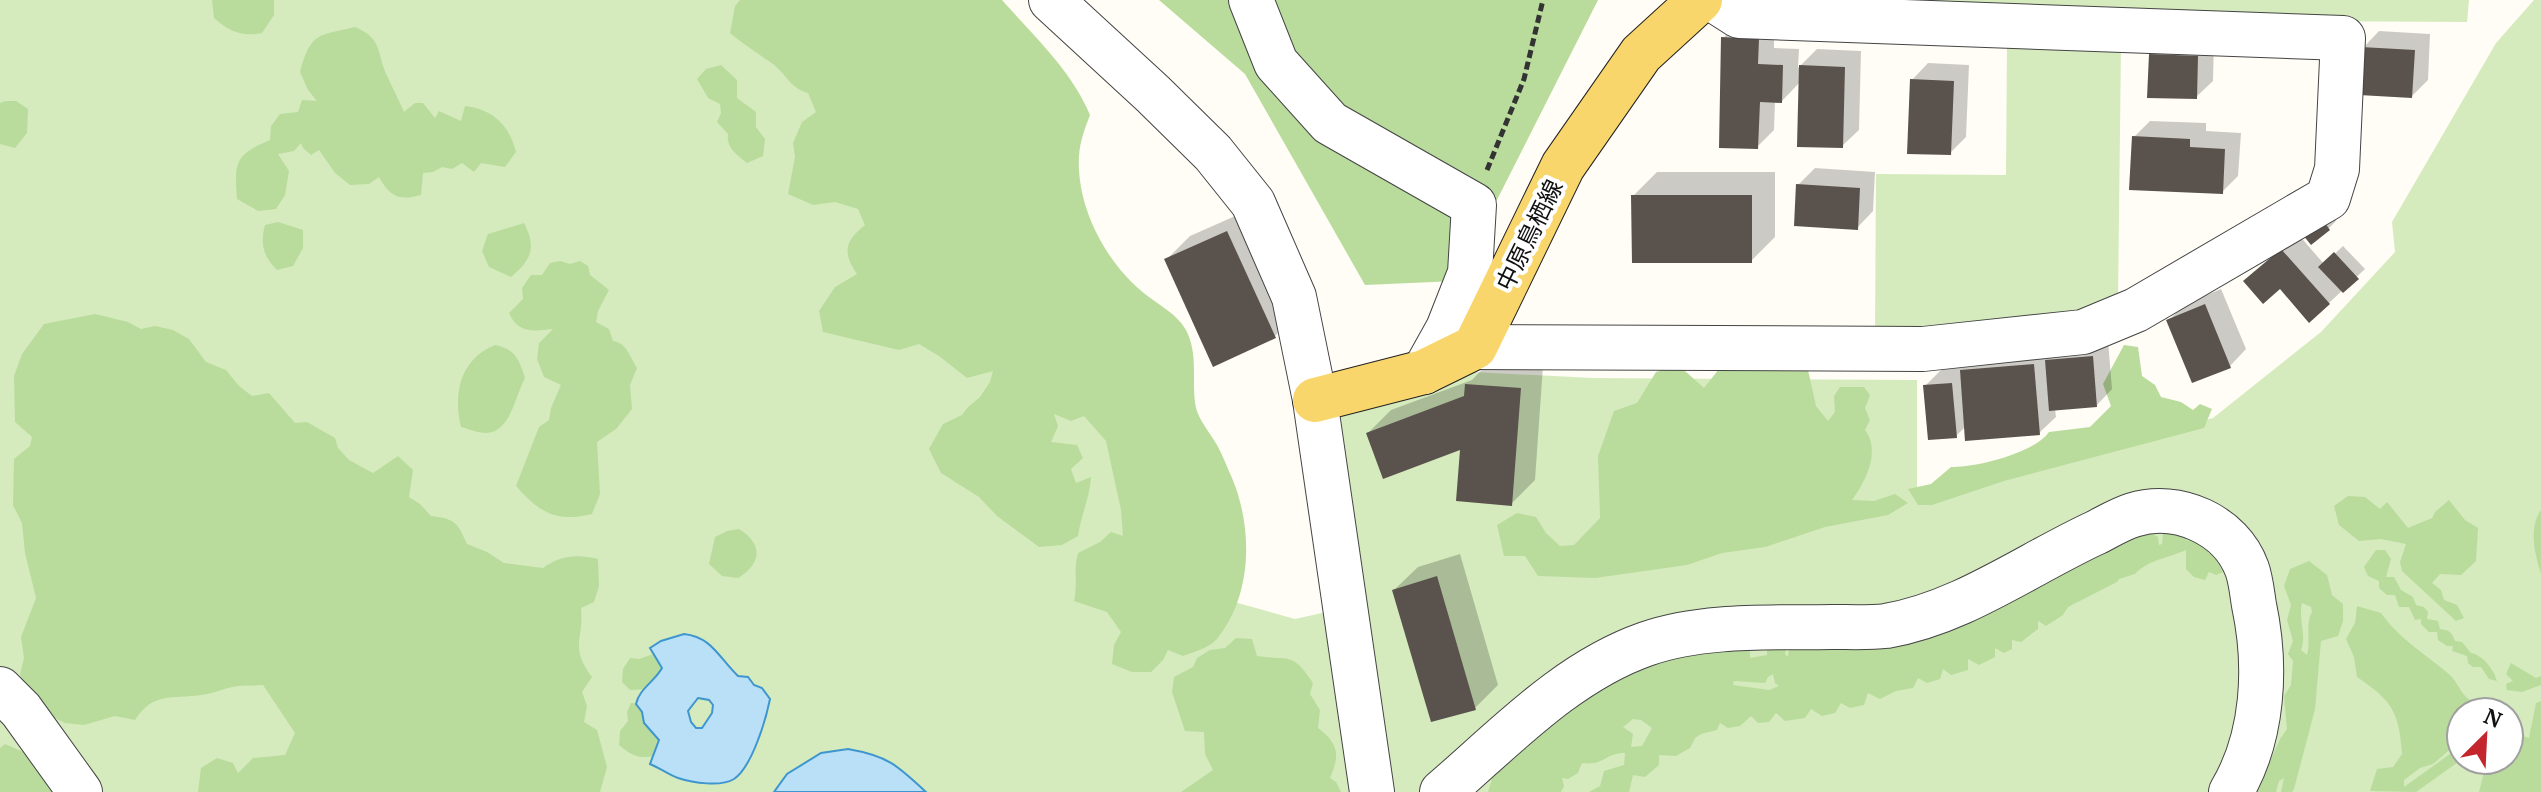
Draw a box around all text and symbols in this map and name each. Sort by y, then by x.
street label: 中原鳥栖線 [1488,174,1570,296]
north arrow [2445,696,2525,776]
text: N [2480,701,2507,734]

